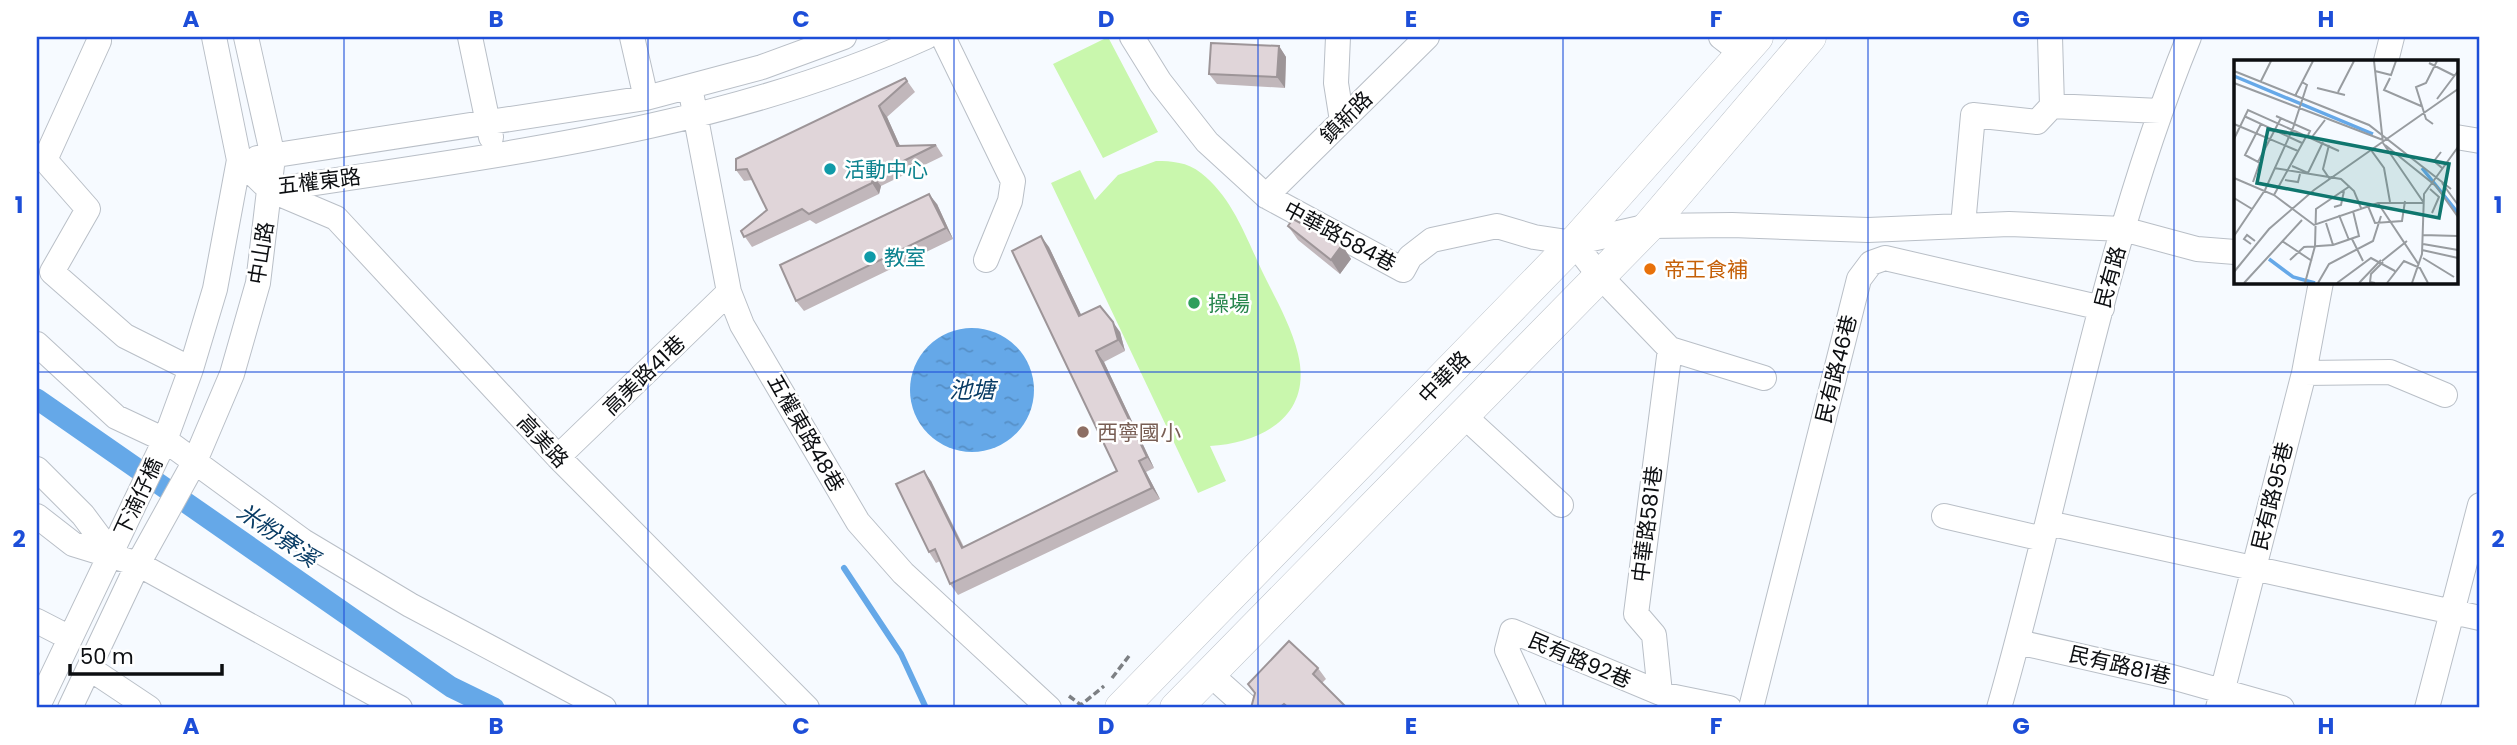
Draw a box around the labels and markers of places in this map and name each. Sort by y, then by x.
place label: 活動中心 [844,155,928,184]
marker: 活動中心 [822,161,838,177]
place label: 教室 [884,243,926,272]
marker: 教室 [862,249,878,265]
place label: 帝王食補 [1664,255,1748,284]
marker: 帝王食補 [1642,261,1658,277]
place label: 操場 [1208,289,1250,318]
marker: 操場 [1186,295,1202,311]
place label: 西寧國小 [1097,418,1181,447]
marker: 西寧國小 [1075,424,1091,440]

